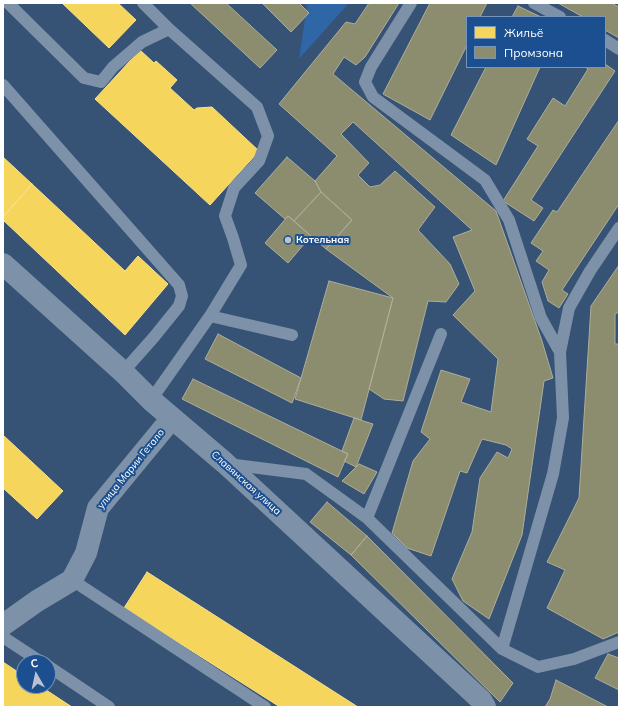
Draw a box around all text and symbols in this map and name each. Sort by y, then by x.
legend [466,16,606,68]
text: Жильё [504,25,543,40]
text: Промзона [504,45,563,60]
place label: Котельная [296,234,349,246]
marker: Котельная [283,235,293,245]
street label: улица Марии Гетало [95,427,167,511]
street label: Славянская улица [209,449,283,517]
north arrow [16,654,56,694]
text: С [29,656,39,671]

